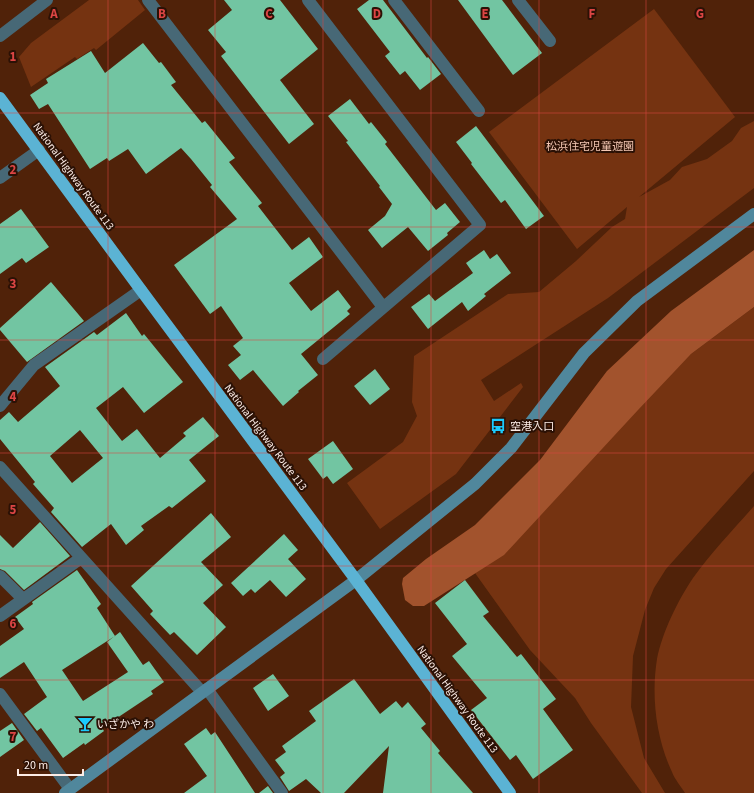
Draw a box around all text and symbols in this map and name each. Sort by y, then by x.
text: A [49,5,58,23]
text: B [158,5,166,23]
text: C [265,5,273,23]
text: D [373,5,381,23]
text: E [481,5,489,23]
text: F [589,5,596,23]
text: G [696,5,704,23]
text: 1 [10,48,17,66]
street label: National Highway Route 113 [30,120,118,233]
park label: 松浜住宅児童遊園 [546,139,634,154]
text: 2 [10,161,17,179]
text: 3 [10,275,17,293]
street label: National Highway Route 113 [221,381,310,493]
text: 4 [10,388,17,406]
bus stop icon: 空港入口 [489,417,507,435]
place label: 空港入口 [510,419,554,434]
text: 5 [10,501,17,519]
text: 6 [10,615,17,633]
street label: National Highway Route 113 [414,643,502,756]
bar icon: いざかや わ [76,715,94,733]
place label: いざかや わ [97,717,154,732]
text: 7 [10,728,17,746]
scale bar [18,751,83,777]
text: 20 m [24,757,48,774]

